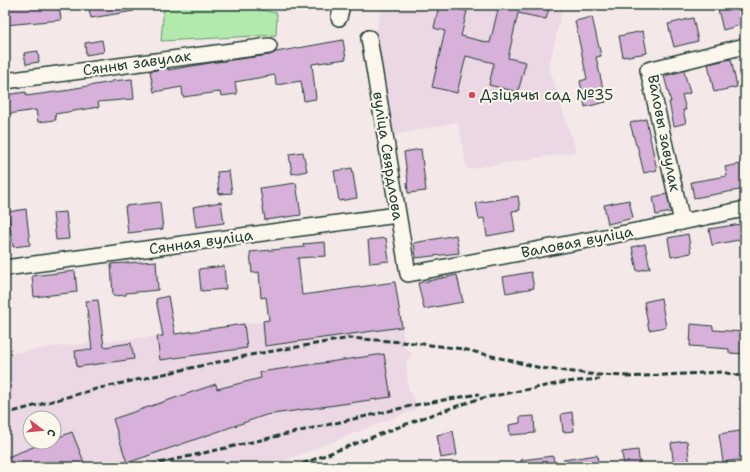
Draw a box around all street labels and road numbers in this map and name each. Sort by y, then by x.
street label: Сянны завулак [81,45,193,81]
street label: Валовы завулак [643,73,685,193]
street label: вуліца Свярдлова [368,90,408,223]
street label: Валовая вуліца [519,221,635,263]
street label: Сянная вуліца [148,225,255,259]

